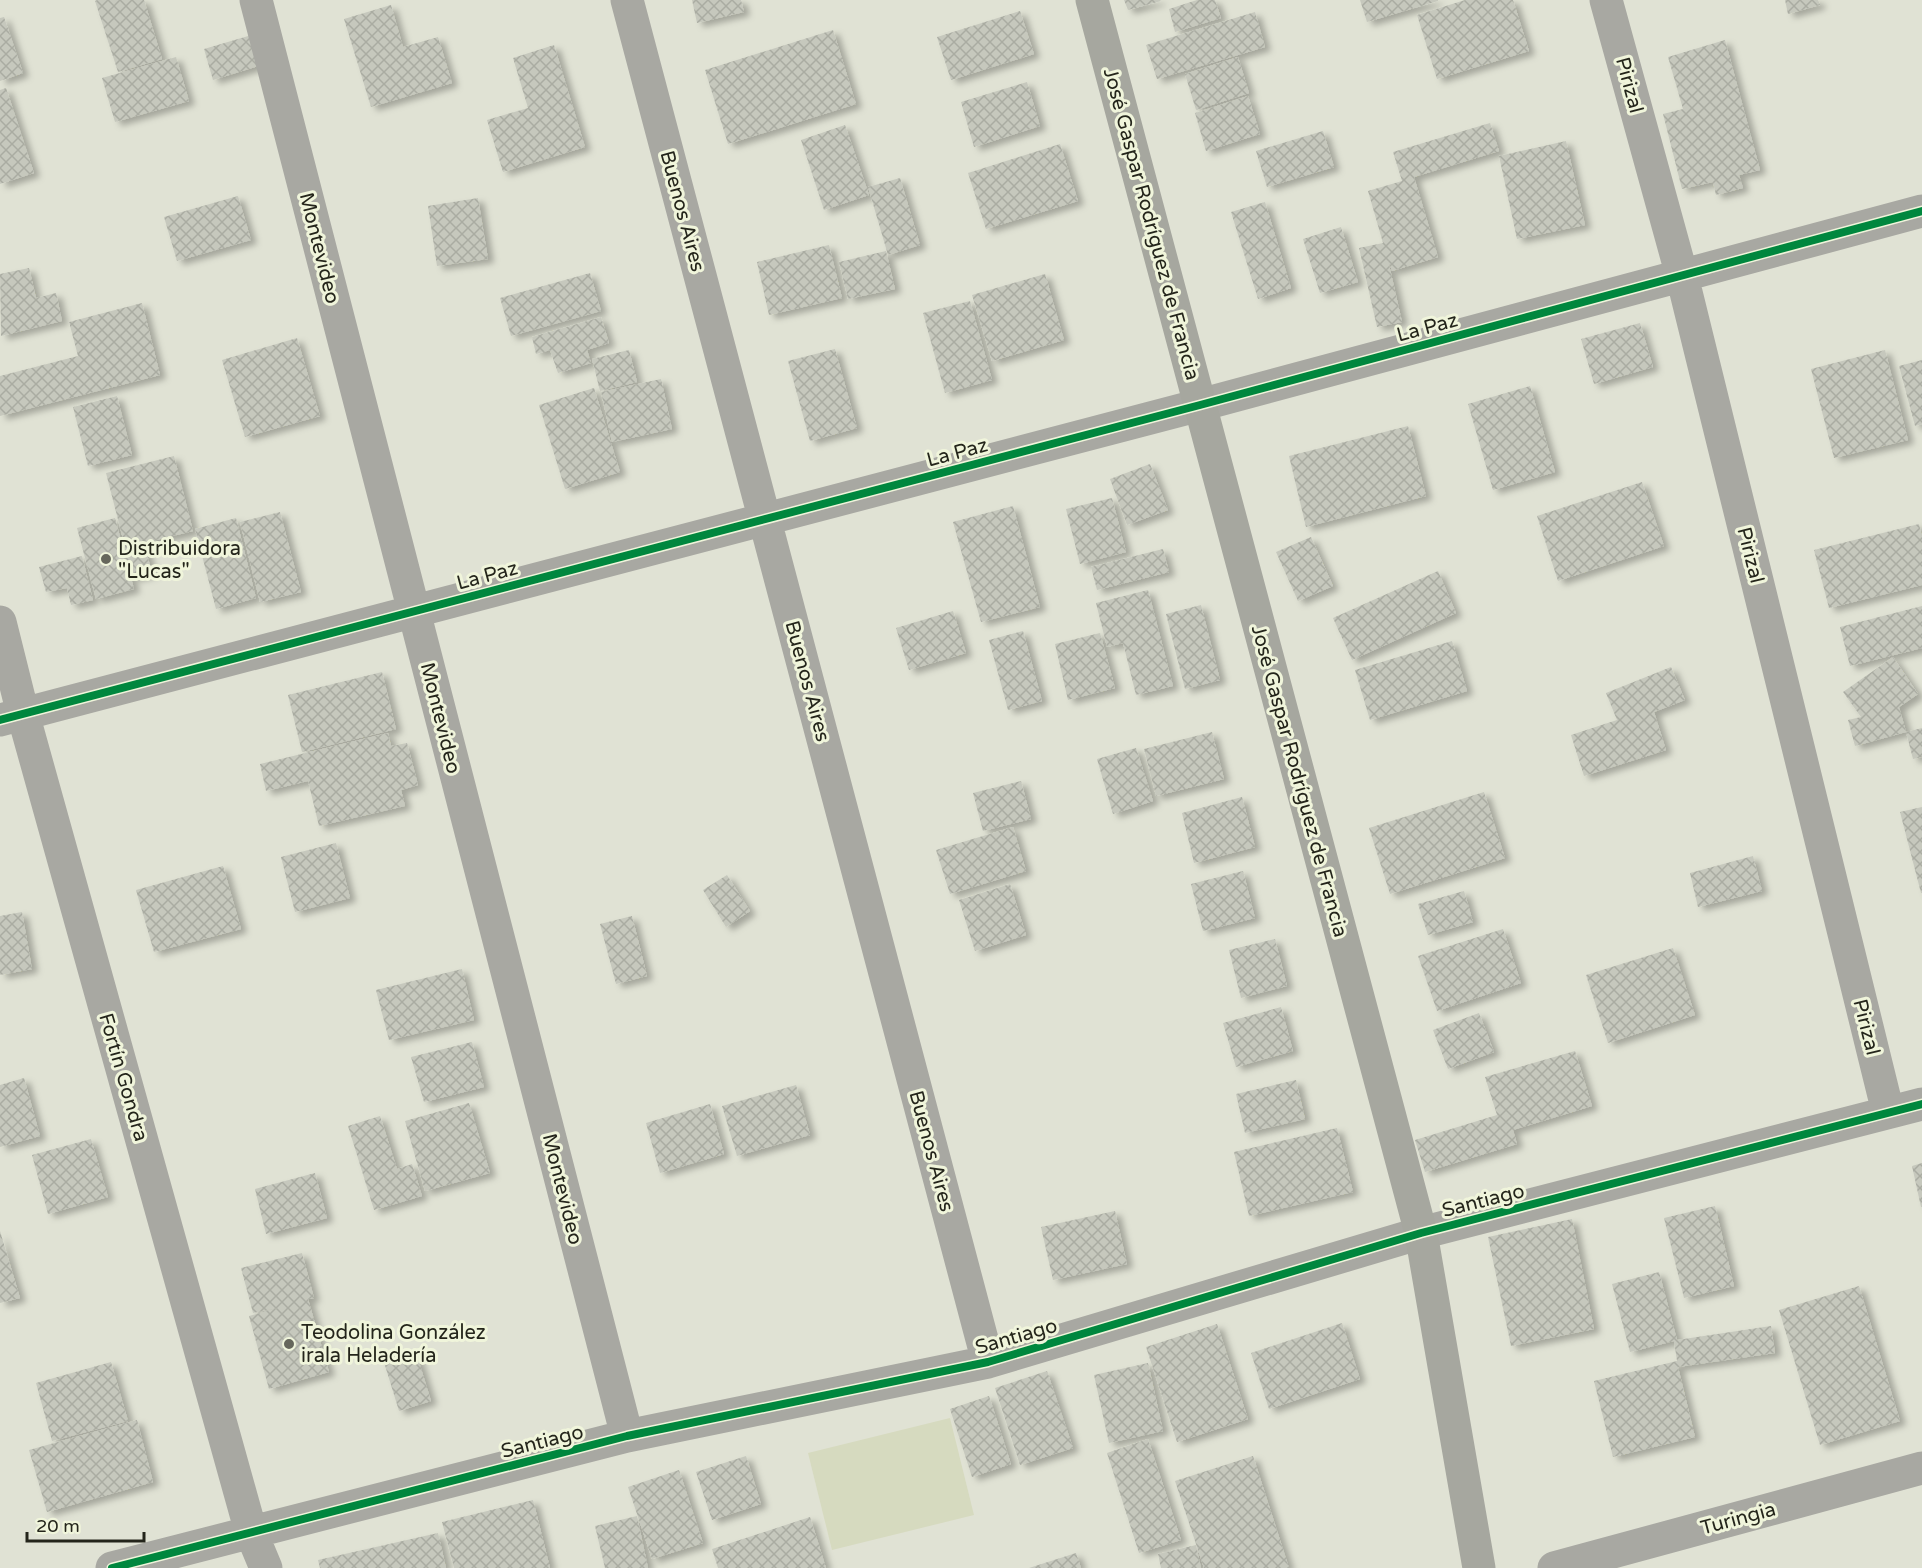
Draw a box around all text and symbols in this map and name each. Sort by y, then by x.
street label: Pirizal [1610,55,1648,116]
street label: José Gaspar Rodríguez de Francia [1098,66,1204,383]
street label: Buenos Aires [654,148,710,274]
street label: Montevideo [294,190,344,306]
street label: La Paz [1394,308,1460,348]
street label: La Paz [924,433,990,473]
street label: Pirizal [1731,525,1769,586]
place label: Distribuidora "Lucas" [118,537,241,584]
marker: Distribuidora "Lucas" [99,552,113,566]
street label: La Paz [454,556,520,596]
street label: Buenos Aires [779,618,835,744]
street label: José Gaspar Rodríguez de Francia [1246,623,1352,940]
street label: Montevideo [415,660,465,776]
street label: Pirizal [1847,997,1885,1058]
street label: Fortín Gondra [93,1010,153,1144]
street label: Buenos Aires [903,1088,959,1214]
street label: Montevideo [537,1131,587,1247]
street label: Santiago [1440,1179,1527,1223]
street label: Santiago [973,1314,1060,1360]
place label: Teodolina González irala Heladería [301,1321,486,1368]
marker: Teodolina González irala Heladería [282,1337,296,1351]
street label: Santiago [499,1420,586,1464]
street label: Turingia [1698,1497,1778,1540]
scale bar [27,1505,144,1543]
text: 20 m [36,1515,80,1537]

